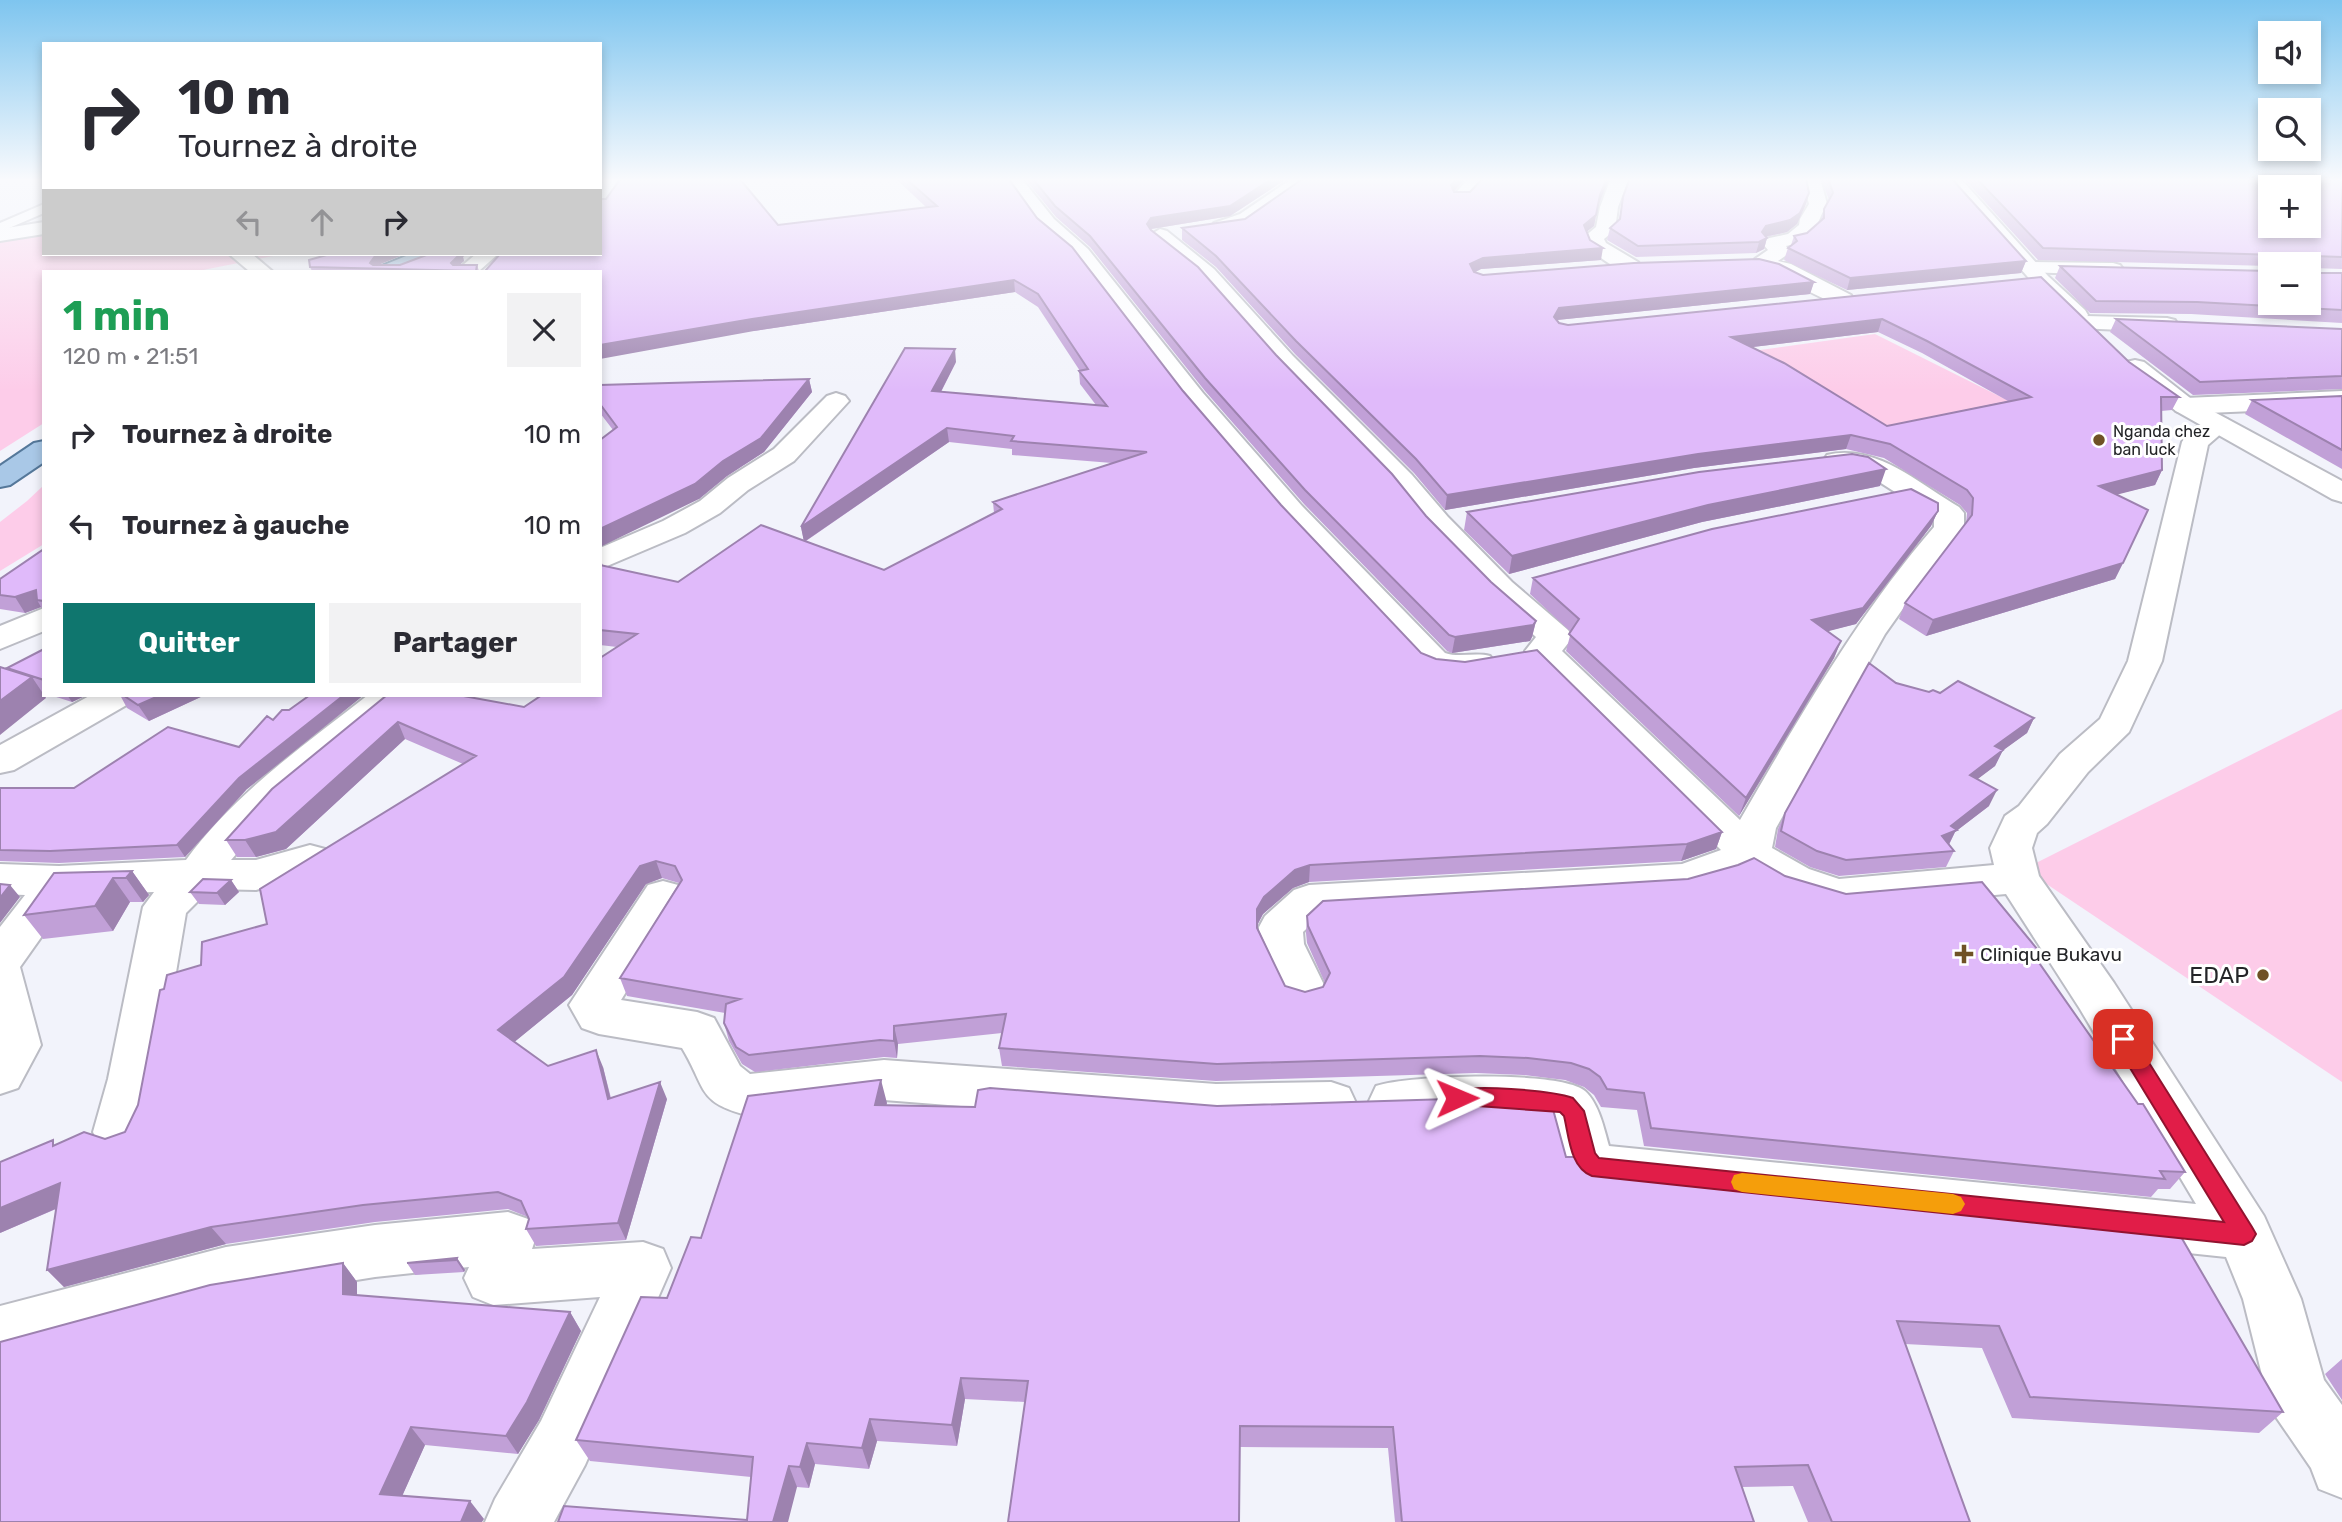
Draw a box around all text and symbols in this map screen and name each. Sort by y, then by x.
map controls [2258,21,2321,315]
button: sound [2258,21,2321,84]
text: 10 m [178,68,291,126]
icon: right [63,70,154,161]
button: search [2258,98,2321,161]
text: Tournez à droite [178,127,418,165]
button: + [2258,175,2321,238]
icon: left [230,203,268,241]
icon: ahead [303,203,341,241]
icon: right [376,203,414,241]
button: − [2258,252,2321,315]
text: 1 min [63,291,170,341]
button: close [507,293,581,367]
text: 120 m · 21:51 [63,342,198,370]
icon: right [63,416,101,454]
text: Tournez à droite [122,419,332,450]
text: 10 m [524,419,581,450]
place label: Nganda chez ban luck [2113,422,2210,459]
marker: Nganda chez ban luck [2091,432,2107,448]
icon: left [63,507,101,545]
text: Tournez à gauche [122,510,350,541]
text: 10 m [524,510,581,541]
button: Quitter [63,603,315,683]
button: Partager [329,603,581,683]
place label: Clinique Bukavu [1980,943,2122,966]
marker: Clinique Bukavu [1954,944,1974,964]
place label: EDAP [2189,961,2249,989]
marker: EDAP [2255,967,2271,983]
pin [2093,1009,2153,1069]
icon: arrive [2104,1020,2142,1058]
position arrow [1420,1061,1494,1135]

